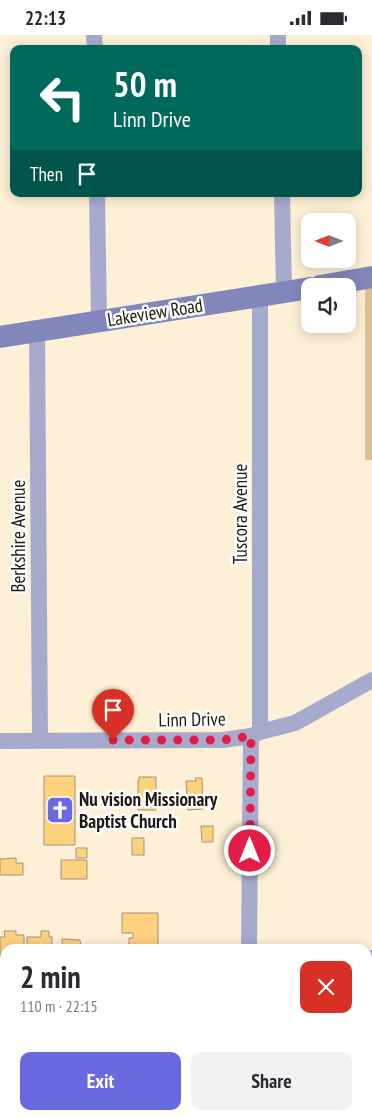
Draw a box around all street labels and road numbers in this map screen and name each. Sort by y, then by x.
street label: Lakeview Road [106,293,204,331]
street label: Tuscora Avenue [228,464,252,564]
street label: Berkshire Avenue [6,479,30,592]
street label: Linn Drive [158,706,226,732]

